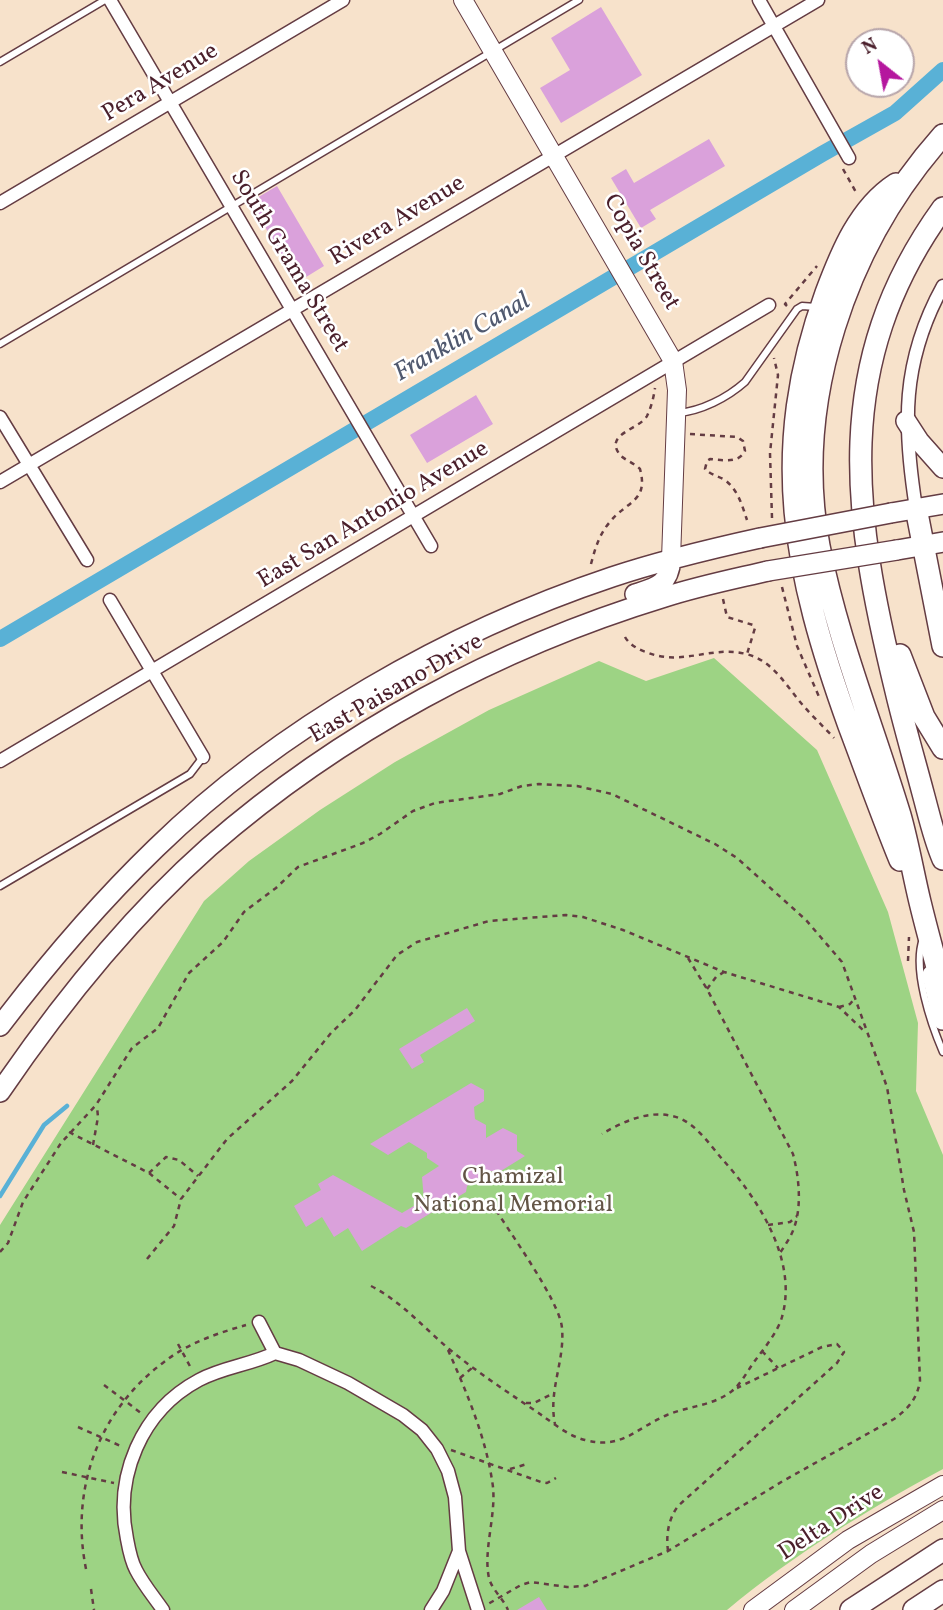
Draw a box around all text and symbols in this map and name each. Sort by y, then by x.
north arrow [845,28,915,98]
text: N [858,32,883,61]
street label: Pera Avenue [98,38,224,130]
street label: South Grama Street [222,166,354,358]
street label: Rivera Avenue [325,170,471,274]
street label: Copia Street [595,190,685,316]
water label: Franklin Canal [389,287,537,391]
street label: East San Antonio Avenue [253,436,495,596]
street label: East Paisano Drive [305,629,489,751]
park label: Chamizal National Memorial [413,1165,613,1221]
street label: Delta Drive [774,1479,890,1569]

